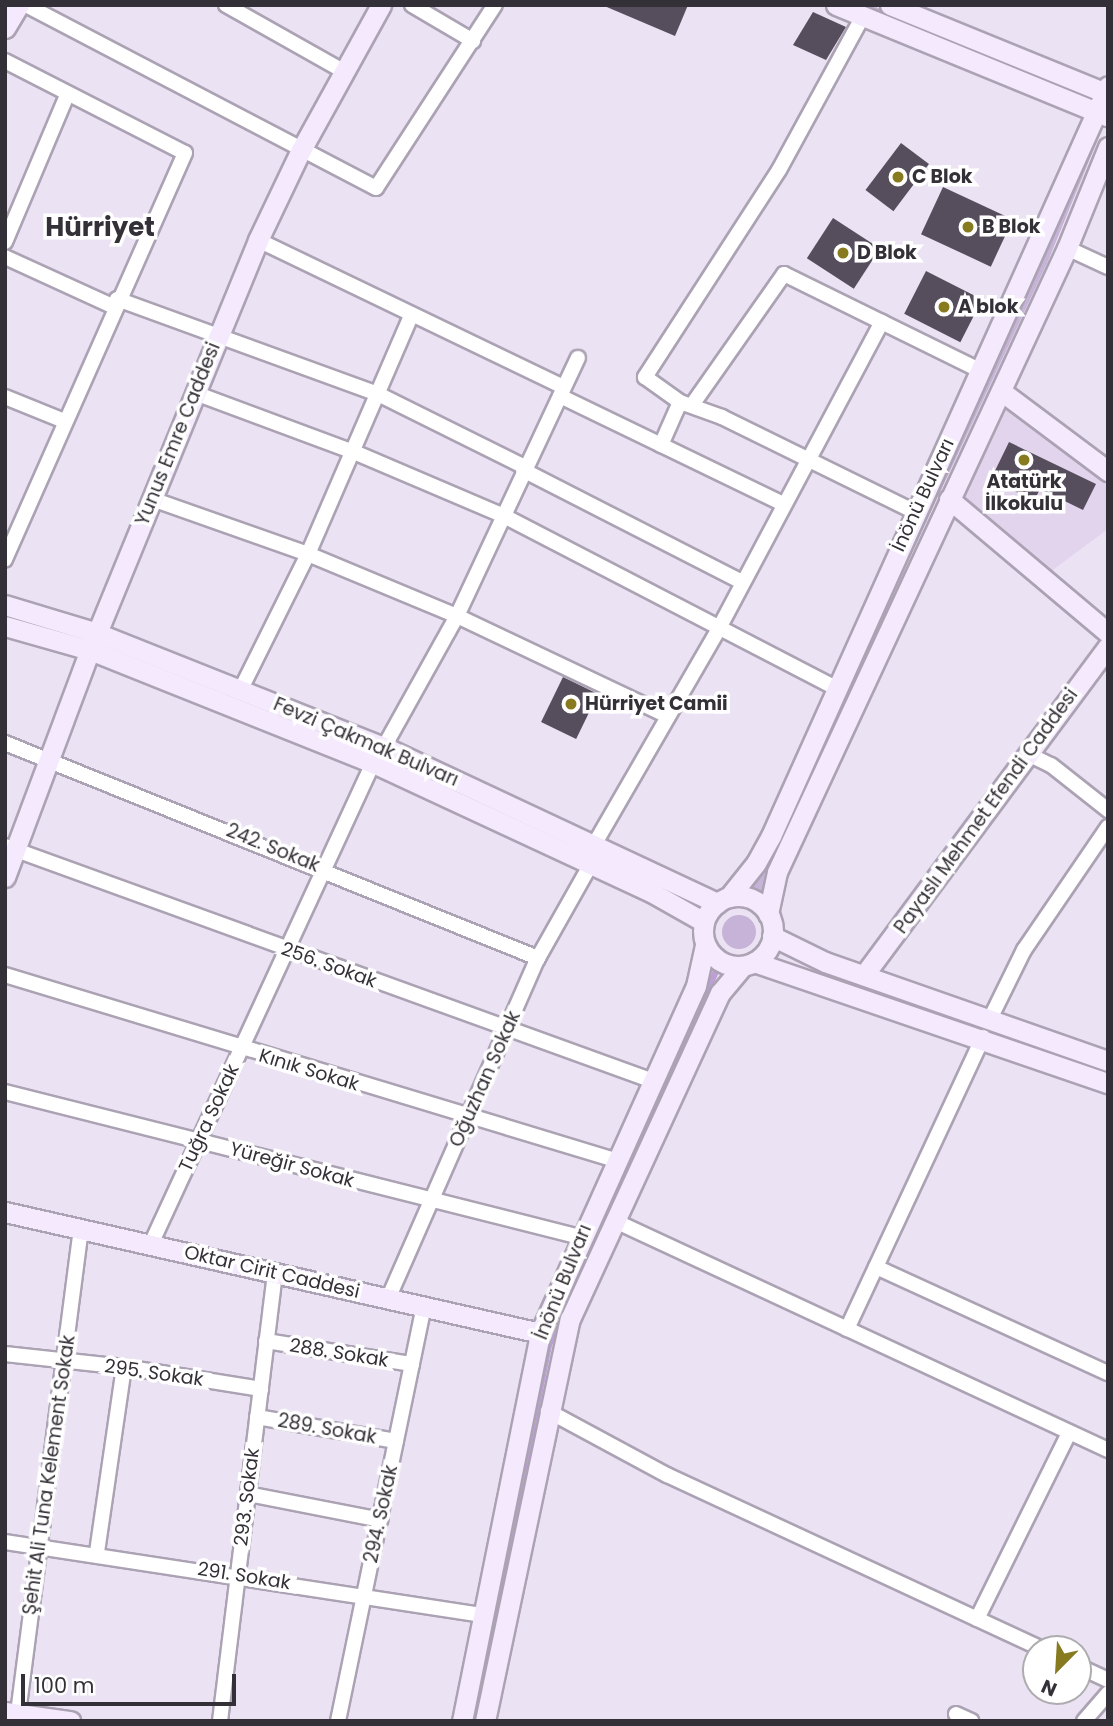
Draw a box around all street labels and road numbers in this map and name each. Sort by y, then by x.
street label: Yunus Emre Caddesi [131,339,225,529]
street label: İnönü Bulvarı [887,435,959,555]
street label: Payaslı Mehmet Efendi Caddesi [889,684,1083,938]
street label: Fevzi Çakmak Bulvarı [270,693,462,791]
street label: 242. Sokak [223,819,323,877]
street label: 256. Sokak [278,937,380,993]
street label: Oğuzhan Sokak [445,1007,525,1151]
street label: Kınık Sokak [256,1044,362,1096]
street label: Tuğra Sokak [174,1061,244,1175]
street label: Yüreğir Sokak [227,1137,357,1193]
street label: İnönü Bulvarı [530,1221,596,1343]
street label: Oktar Cirit Caddesi [182,1241,362,1303]
street label: Şehit Ali Tuna Kelement Sokak [18,1334,80,1616]
street label: 288. Sokak [288,1334,390,1372]
street label: 295. Sokak [103,1355,205,1391]
street label: 289. Sokak [276,1409,378,1449]
street label: 293. Sokak [230,1447,264,1547]
street label: 294. Sokak [359,1463,403,1565]
street label: 291. Sokak [196,1557,292,1595]

